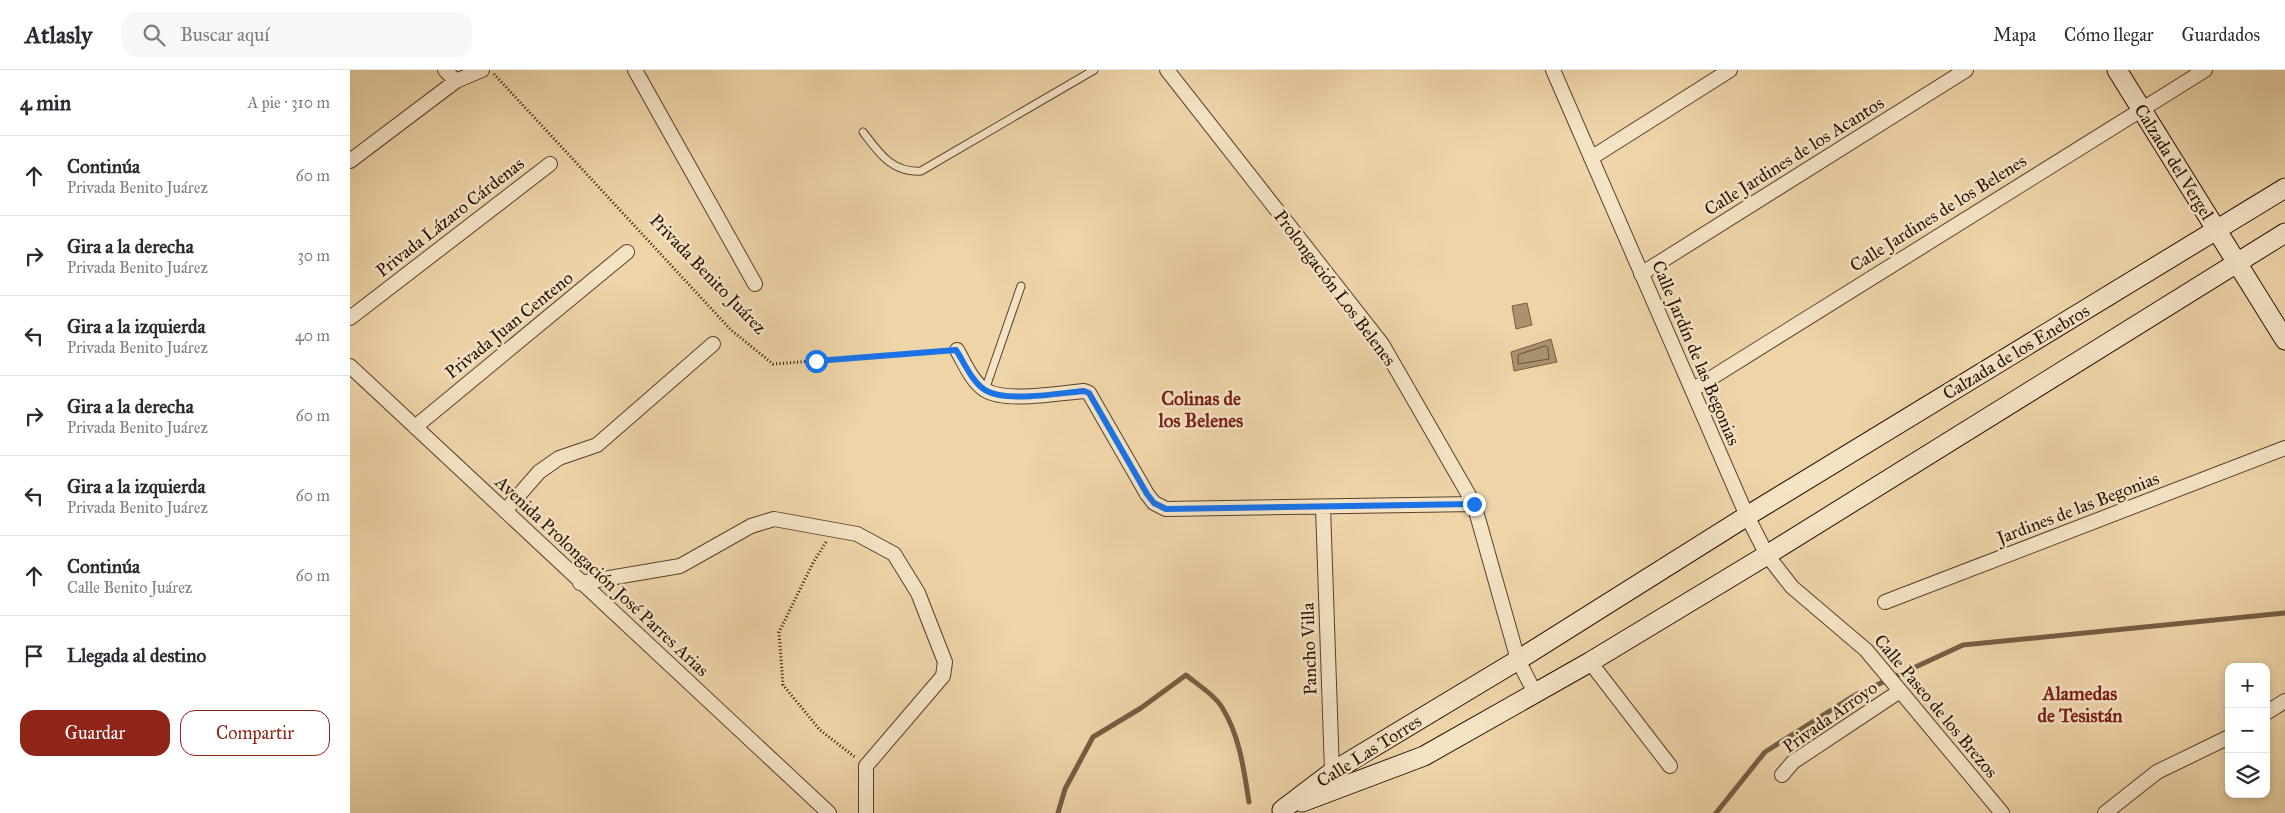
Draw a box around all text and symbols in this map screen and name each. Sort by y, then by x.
search box [122,12,472,57]
text: Atlasly [25,20,92,50]
icon: search [140,21,168,49]
text: Buscar aquí [180,23,270,46]
text: Mapa [1993,24,2036,46]
text: Cómo llegar [2064,24,2154,46]
text: Guardados [2182,24,2260,46]
text: 4 min [20,90,71,116]
street label: Calle Jardines de los Acantos [1700,92,1888,221]
text: A pie · 310 m [248,93,330,112]
street label: Calzada del Vergel [2129,100,2219,225]
street label: Calle Jardines de los Belenes [1846,150,2031,277]
street label: Privada Lázaro Cárdenas [372,152,528,282]
text: Continúa [67,155,140,178]
icon: ahead [20,162,48,190]
text: 60 m [296,166,330,185]
text: Privada Benito Juárez [67,178,208,197]
street label: Prolongación Los Belenes [1268,206,1401,371]
street label: Privada Benito Juárez [644,209,771,339]
text: Gira a la derecha [67,235,194,258]
icon: right [20,242,48,270]
text: 30 m [297,246,330,265]
street label: Calle Jardín de las Begonias [1646,257,1745,449]
text: Privada Benito Juárez [67,258,208,277]
street label: Privada Juan Centeno [441,267,578,384]
street label: Calzada de los Enebros [1939,299,2093,405]
text: Gira a la izquierda [67,315,206,338]
icon: left [20,322,48,350]
text: 40 m [295,326,330,345]
text: Privada Benito Juárez [67,338,208,357]
route start [805,350,828,373]
district label: Colinas de los Belenes [1158,387,1243,432]
text: Gira a la derecha [67,395,194,418]
icon: right [20,402,48,430]
text: 60 m [296,406,330,425]
text: Privada Benito Juárez [67,418,208,437]
street label: Jardines de las Begonias [1992,467,2163,551]
street label: Avenida Prolongación José Parres Arias [489,470,713,682]
text: Gira a la izquierda [67,475,206,498]
icon: left [20,482,48,510]
text: 60 m [296,486,330,505]
route end [1463,493,1486,516]
text: Privada Benito Juárez [67,498,208,517]
text: Continúa [67,555,140,578]
icon: ahead [20,562,48,590]
text: 60 m [296,566,330,585]
text: Calle Benito Juárez [67,578,192,597]
street label: Pancho Villa [1296,602,1322,696]
street label: Calle Paseo de los Brezos [1870,630,2002,782]
icon: arrive [20,642,48,670]
text: Llegada al destino [67,644,206,667]
map controls [2225,663,2270,798]
button: + [2225,663,2270,708]
street label: Privada Arroyo [1778,676,1882,758]
district label: Alamedas de Tesistán [2037,682,2123,727]
button: − [2225,708,2270,753]
button: Guardar [20,710,170,756]
button: Compartir [180,710,330,756]
street label: Calle Las Torres [1312,710,1426,792]
button: layers [2225,753,2270,798]

